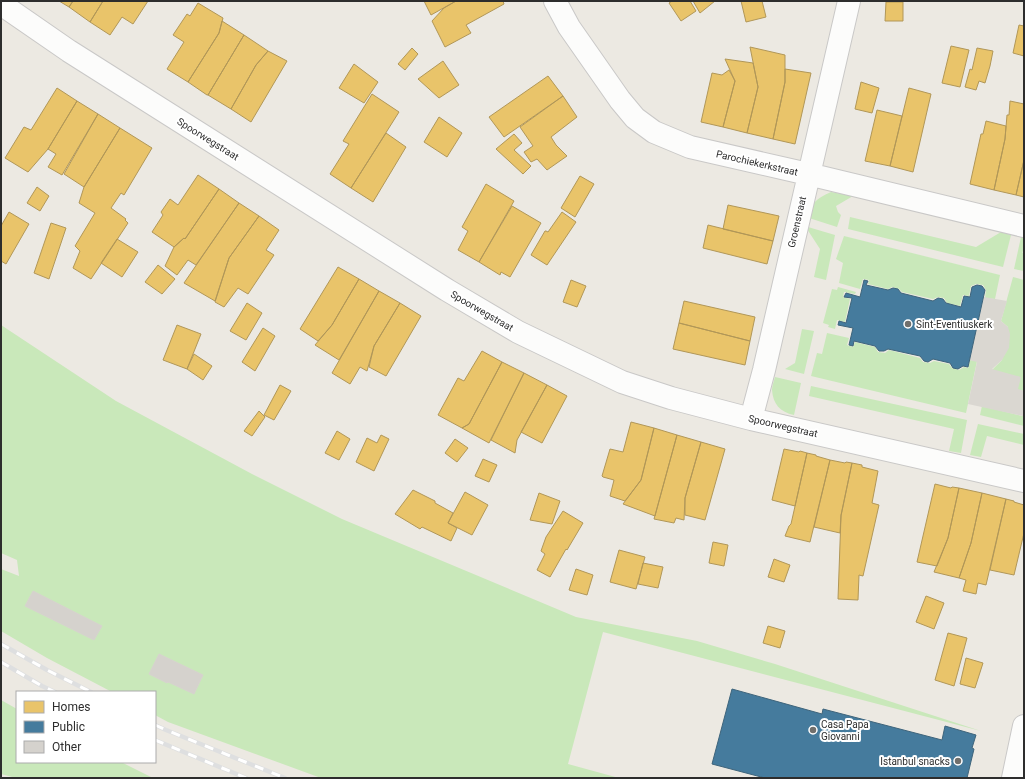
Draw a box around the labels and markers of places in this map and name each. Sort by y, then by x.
marker: Sint-Eventiuskerk [903,319,913,329]
place label: Sint-Eventiuskerk [916,319,993,330]
place label: Casa Papa Giovanni [821,719,869,742]
marker: Casa Papa Giovanni [808,725,818,735]
place label: Istanbul snacks [880,756,950,767]
marker: Istanbul snacks [953,756,963,766]

